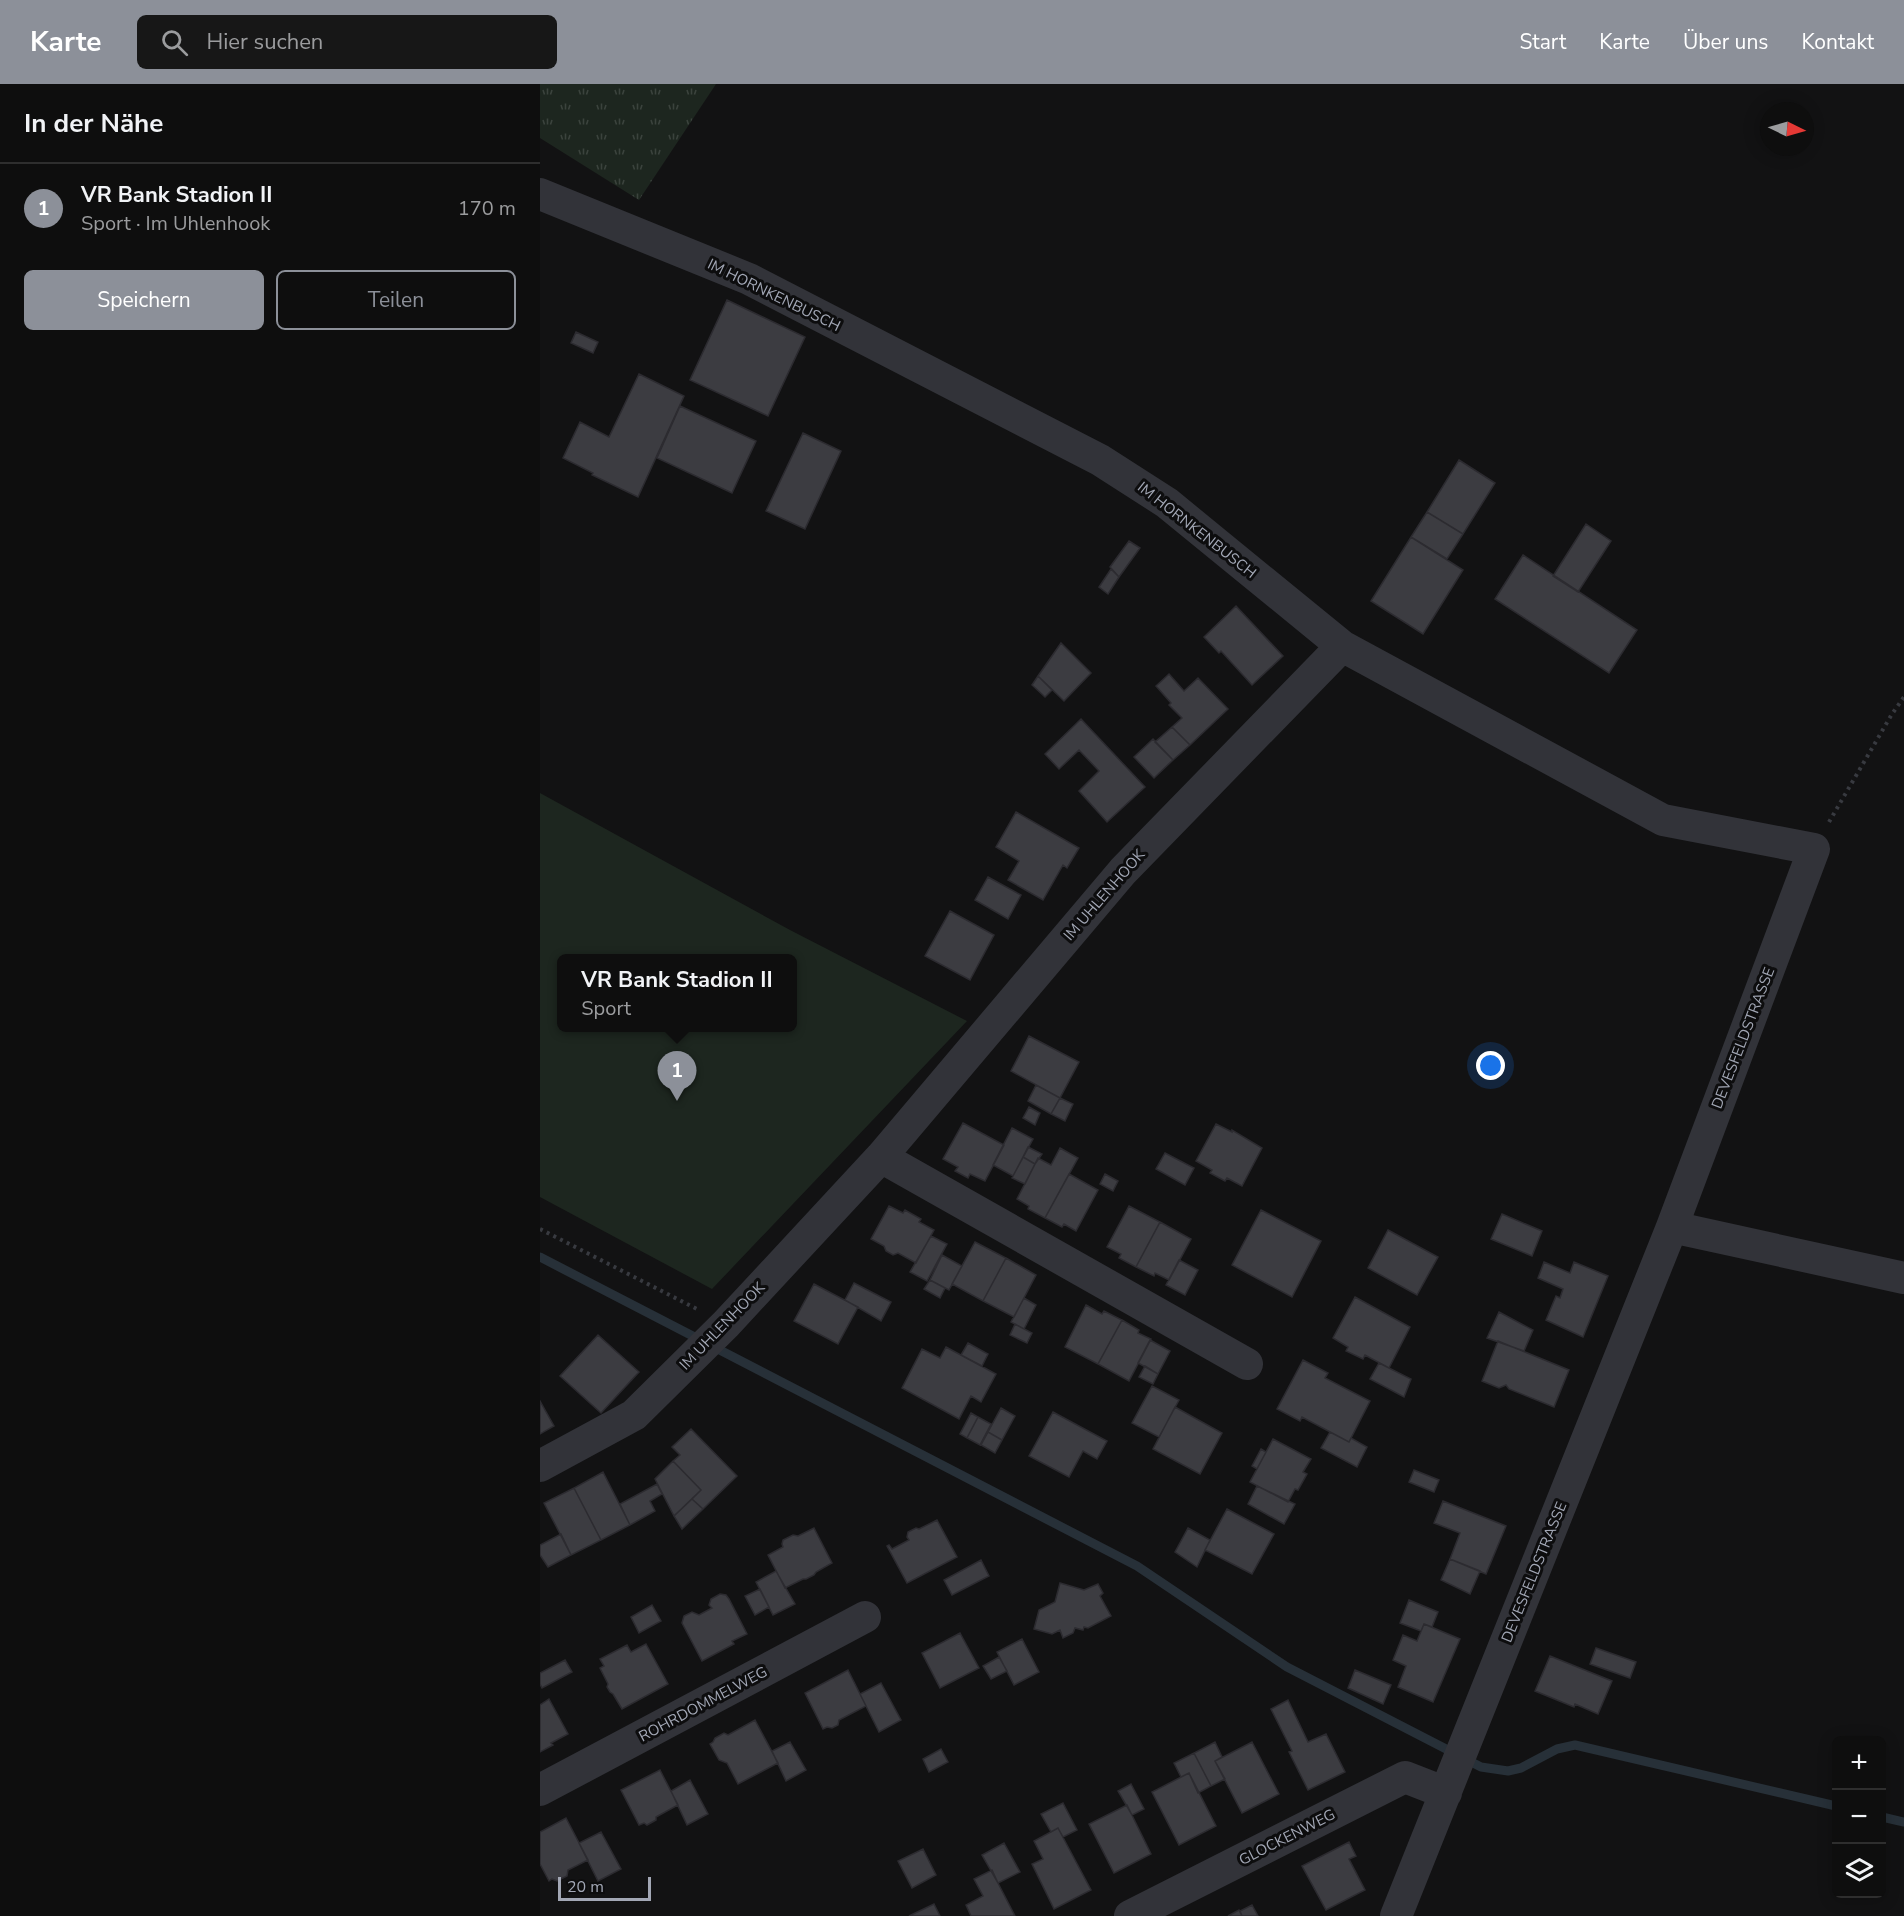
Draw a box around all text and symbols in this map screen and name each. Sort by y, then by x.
search box [137,15,557,69]
text: Karte [30,23,101,61]
icon: search [158,26,191,59]
text: Hier suchen [206,27,323,57]
text: Start [1519,28,1566,56]
text: Karte [1599,28,1650,56]
text: Über uns [1683,28,1768,56]
text: Kontakt [1801,28,1874,56]
north arrow [1760,102,1814,156]
text: In der Nähe [24,106,163,141]
text: VR Bank Stadion II [81,180,272,210]
text: 1 [38,195,50,222]
text: 170 m [458,195,516,222]
text: Sport · Im Uhlenhook [81,210,270,237]
street label: IM HORNKENBUSCH [704,254,844,336]
button: Speichern [24,270,264,330]
button: Teilen [276,270,516,330]
street label: IM HORNKENBUSCH [1133,477,1261,583]
street label: IM UHLENHOOK [1059,845,1150,945]
popup [557,954,797,1032]
street label: DEVESFELDSTRASSE [1707,964,1779,1112]
text: VR Bank Stadion II [581,965,773,995]
text: Sport [581,995,631,1022]
your location [1476,1051,1505,1080]
pin: 1 [658,1052,696,1101]
street label: IM UHLENHOOK [675,1277,769,1374]
street label: DEVESFELDSTRASSE [1497,1499,1571,1645]
street label: ROHRDOMMELWEG [635,1662,771,1746]
map controls [1832,1736,1886,1898]
button: + [1832,1736,1886,1790]
button: − [1832,1790,1886,1844]
street label: GLOCKENWEG [1235,1804,1339,1870]
button: layers [1832,1844,1886,1898]
scale bar [558,1874,651,1902]
text: 20 m [567,1876,604,1898]

